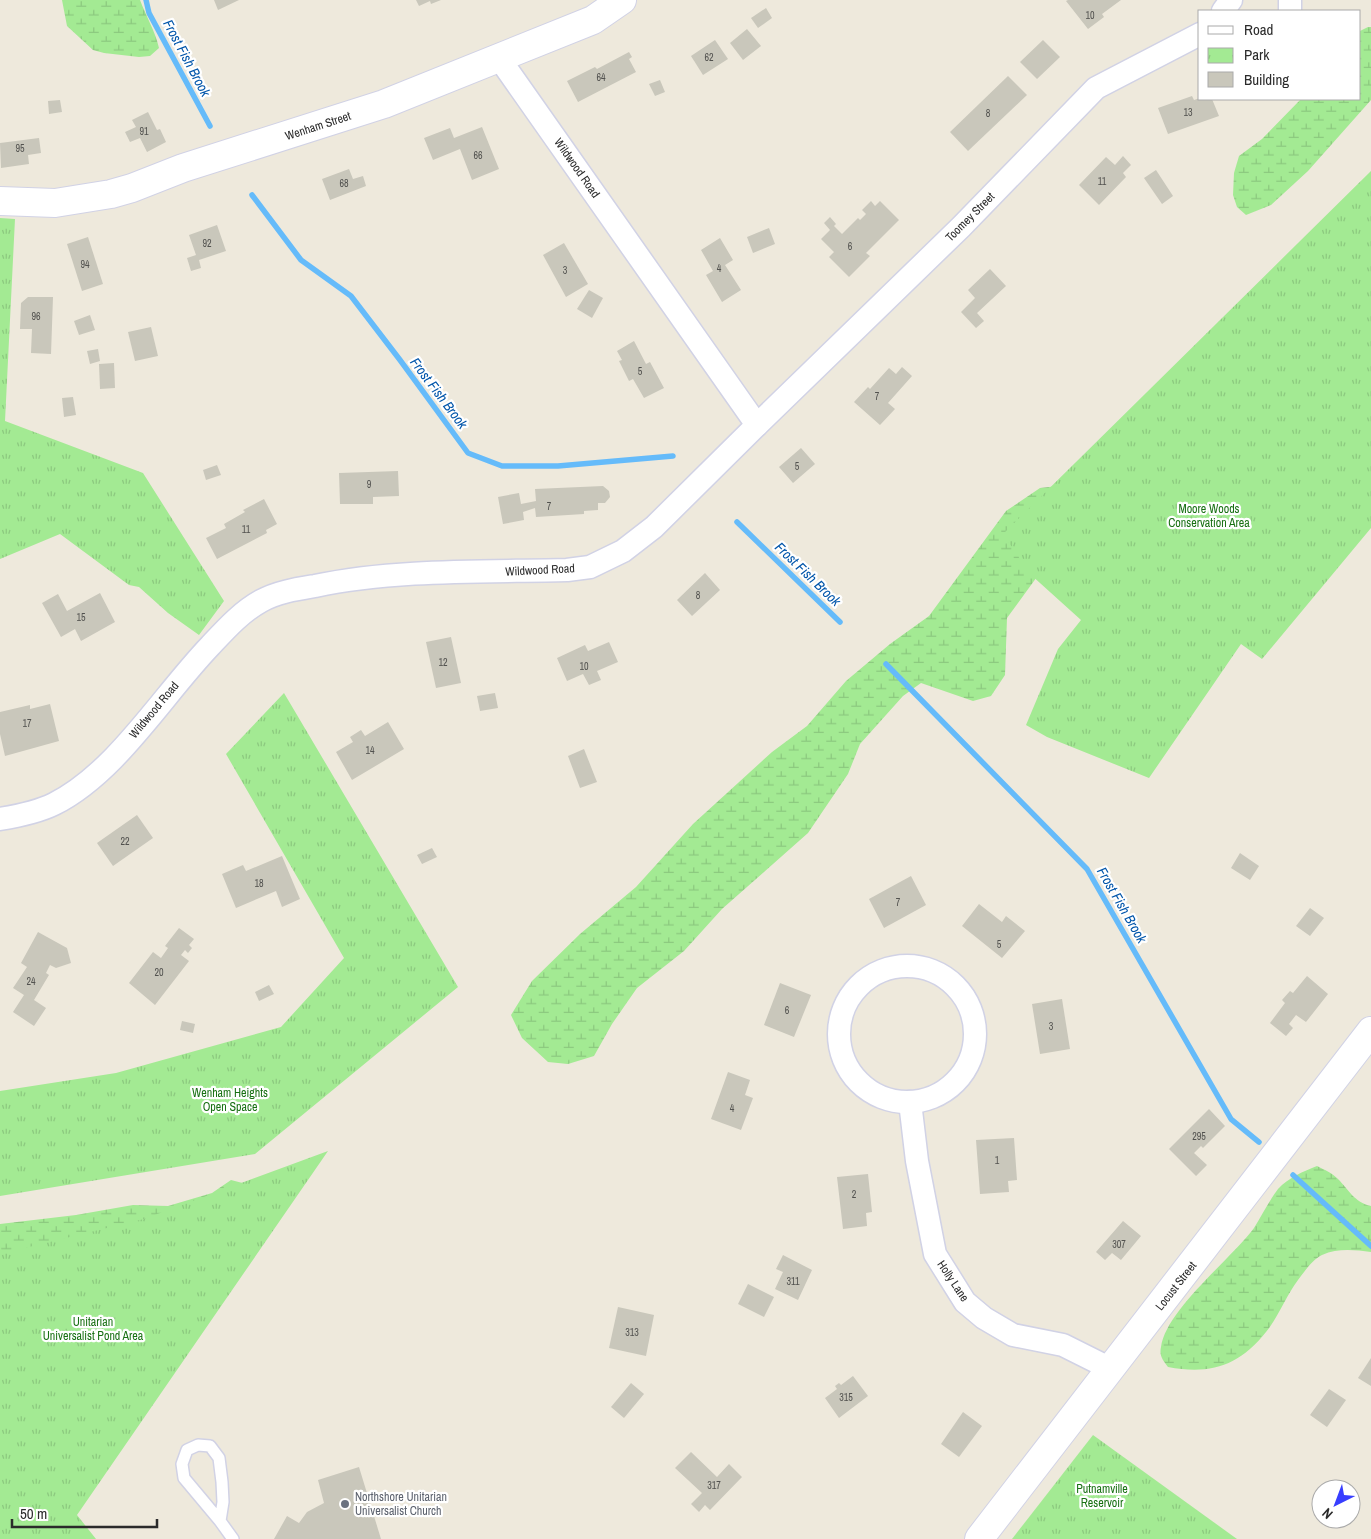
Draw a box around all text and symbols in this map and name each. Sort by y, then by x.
house number: 10 [1085,9,1095,22]
legend [1198,10,1361,100]
water label: Frost Fish Brook [159,16,215,101]
text: Road [1244,19,1273,40]
text: Park [1244,44,1270,65]
house number: 62 [704,51,714,64]
text: Building [1244,69,1289,90]
house number: 64 [596,71,606,84]
house number: 13 [1183,106,1193,119]
house number: 8 [986,107,991,120]
street label: Wenham Street [283,108,353,144]
house number: 91 [139,125,149,138]
street label: Wildwood Road [551,135,603,201]
house number: 95 [15,142,25,155]
house number: 66 [473,149,483,162]
house number: 11 [1098,175,1107,188]
house number: 68 [339,177,349,190]
street label: Toomey Street [942,189,998,245]
house number: 92 [202,237,212,250]
house number: 6 [848,240,853,253]
house number: 94 [80,258,90,271]
house number: 4 [717,262,722,275]
house number: 3 [563,264,568,277]
house number: 96 [31,310,41,323]
water label: Frost Fish Brook [406,354,472,433]
house number: 5 [638,365,643,378]
house number: 7 [875,390,880,403]
house number: 5 [795,460,800,473]
house number: 9 [367,478,372,491]
house number: 7 [547,500,552,513]
park label: Moore Woods Conservation Area [1168,501,1250,531]
house number: 11 [242,523,251,536]
water label: Frost Fish Brook [771,538,846,611]
street label: Wildwood Road [505,560,575,580]
house number: 8 [696,589,701,602]
house number: 15 [76,611,86,624]
house number: 12 [438,656,448,669]
house number: 10 [579,660,589,673]
street label: Wildwood Road [126,678,182,742]
house number: 17 [22,717,32,730]
house number: 14 [365,744,375,757]
house number: 22 [120,835,130,848]
water label: Frost Fish Brook [1093,864,1152,947]
house number: 18 [254,877,264,890]
house number: 7 [896,896,901,909]
house number: 5 [997,938,1002,951]
house number: 20 [154,966,164,979]
house number: 24 [26,975,36,988]
house number: 6 [785,1004,790,1017]
house number: 3 [1049,1020,1054,1033]
park label: Wenham Heights Open Space [192,1085,268,1115]
house number: 4 [730,1102,735,1115]
house number: 295 [1192,1130,1206,1143]
house number: 1 [995,1154,1000,1167]
house number: 2 [852,1188,857,1201]
house number: 307 [1112,1238,1126,1251]
street label: Holly Lane [933,1257,973,1305]
street label: Locust Street [1152,1258,1200,1314]
house number: 311 [786,1275,800,1288]
park label: Unitarian Universalist Pond Area [43,1314,144,1344]
house number: 313 [625,1326,639,1339]
house number: 315 [839,1391,853,1404]
house number: 317 [707,1479,721,1492]
north arrow [1311,1479,1361,1529]
park label: Putnamville Reservoir [1076,1481,1128,1511]
place label: Northshore Unitarian Universalist Church [355,1489,447,1519]
scale bar [12,1496,158,1528]
marker: Northshore Unitarian Universalist Church [339,1498,351,1510]
text: 50 m [20,1503,47,1524]
text: N [1318,1504,1336,1523]

